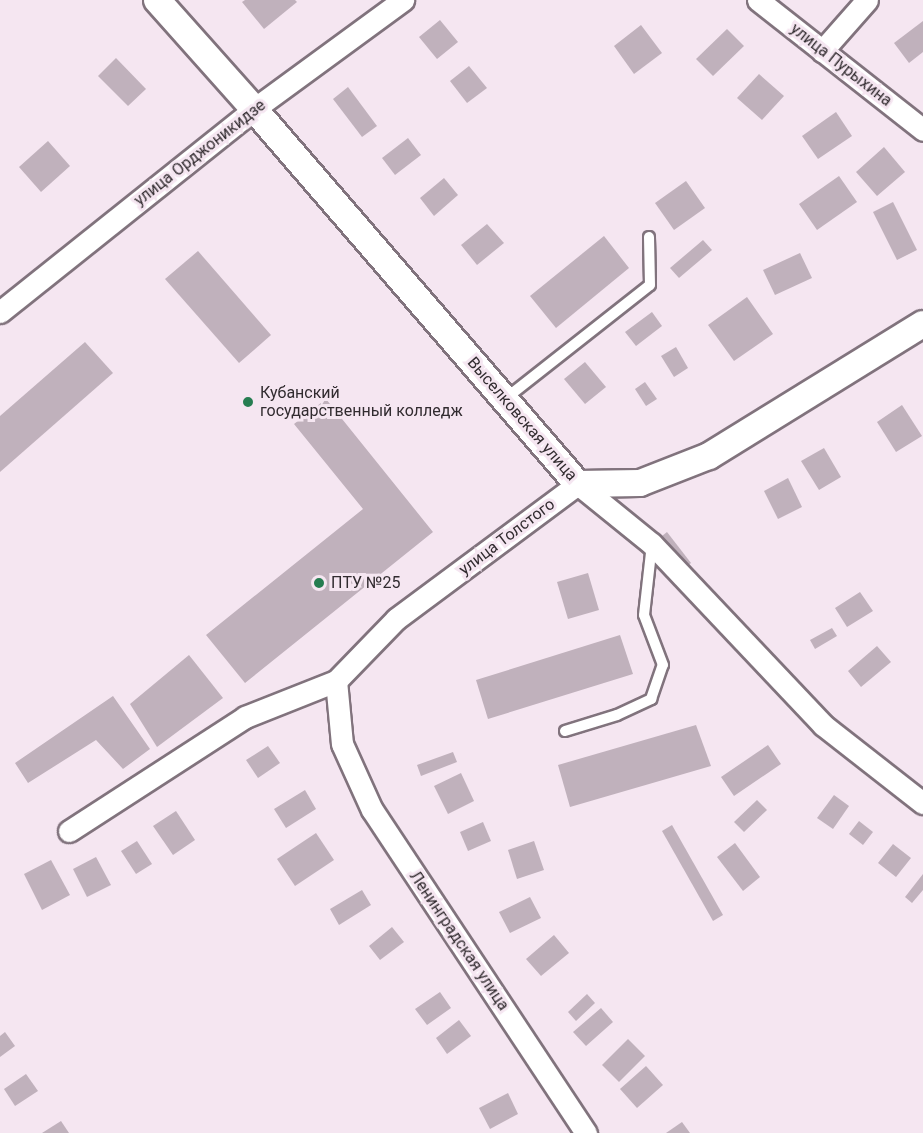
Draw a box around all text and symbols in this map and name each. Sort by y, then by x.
street label: улица Пурыхина [786,19,896,111]
street label: улица Орджоникидзе [131,96,269,210]
street label: Выселковская улица [463,353,581,485]
place label: Кубанский государственный колледж [260,383,463,421]
marker: Кубанский государственный колледж [241,395,255,409]
street label: улица Толстого [455,495,559,579]
place label: ПТУ №25 [331,573,400,593]
marker: ПТУ №25 [312,576,326,590]
street label: Ленинградская улица [405,868,513,1014]

